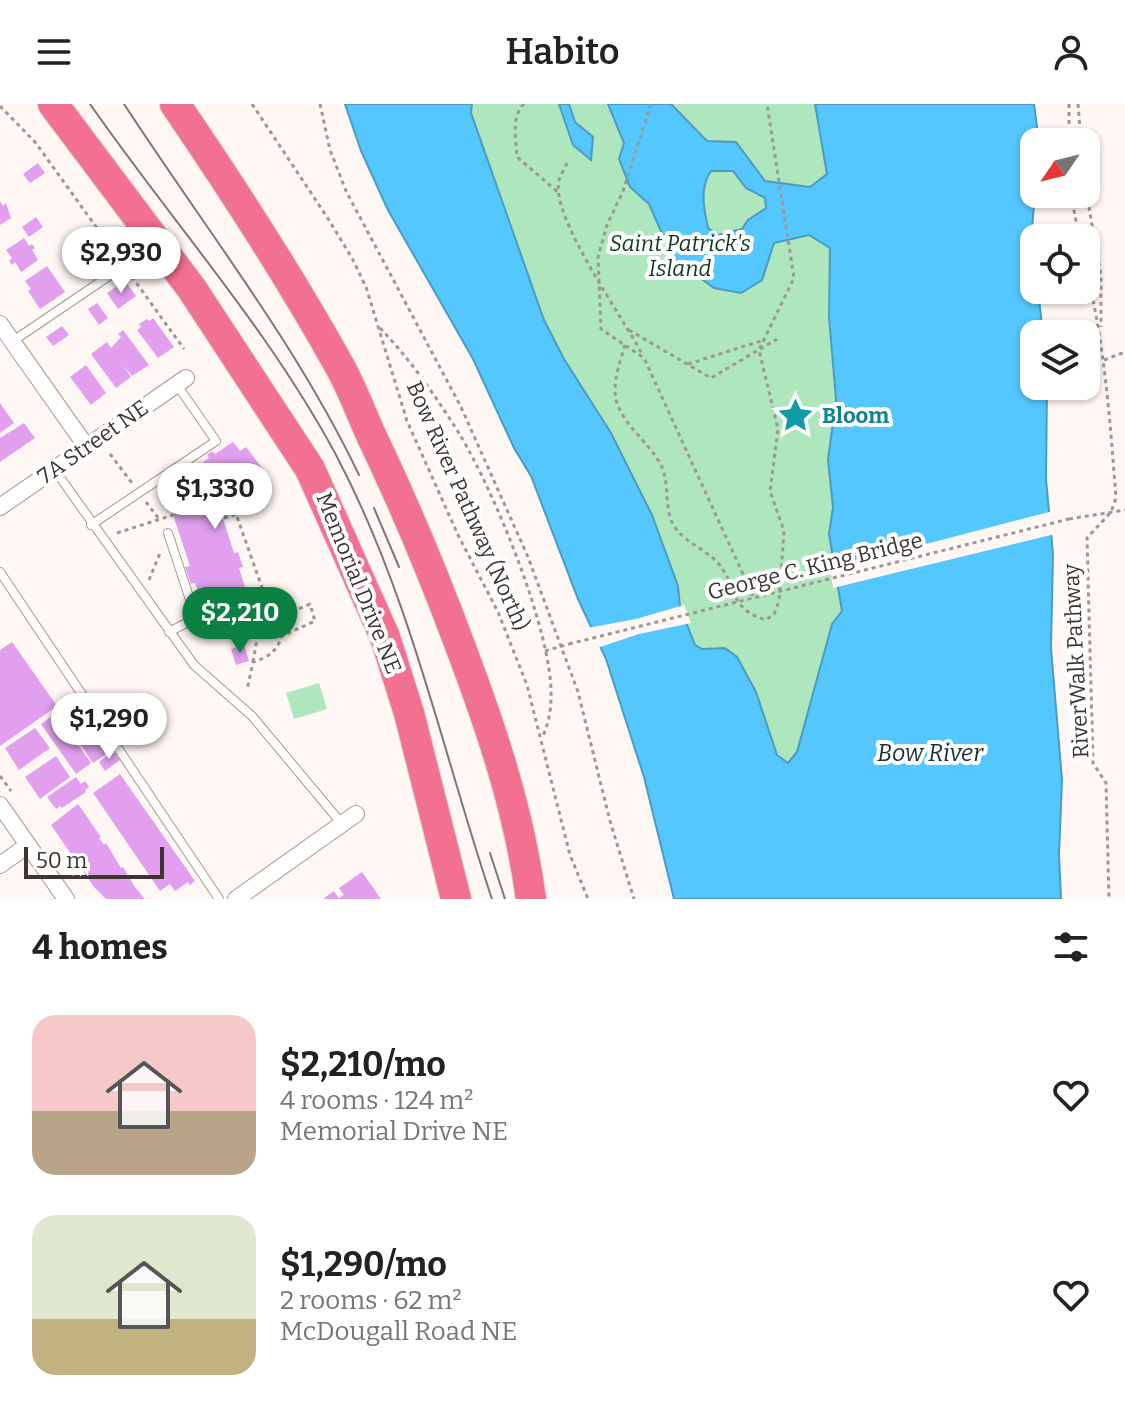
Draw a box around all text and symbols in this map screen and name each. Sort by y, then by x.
icon: menu [32,30,76,74]
text: Habito [505,30,620,74]
icon: person [1049,30,1093,74]
north arrow [1020,128,1100,208]
map controls [1020,128,1100,400]
button: locate [1020,224,1100,304]
pin: $2,930 [56,227,186,295]
park label: Saint Patrick's Island [609,230,751,282]
text: $2,930 [80,237,162,268]
button: layers [1020,320,1100,400]
street label: Bow River Pathway (North) [401,377,535,635]
street label: 7A Street NE [33,394,153,490]
place icon: Bloom [777,396,815,434]
place label: Bloom [822,402,889,429]
pin: $1,330 [150,463,280,531]
text: $1,330 [175,473,255,504]
street label: Memorial Drive NE [310,488,408,678]
street label: George C. King Bridge [705,526,925,606]
street label: RiverWalk Pathway [1057,563,1095,759]
pin: $2,210 [175,587,305,655]
text: $2,210 [200,597,280,628]
pin: $1,290 [44,693,174,761]
text: $1,290 [69,703,149,734]
water label: Bow River [877,739,984,767]
scale bar [24,843,164,879]
text: 50 m [36,847,87,874]
icon: filters [1049,925,1093,969]
text: 4 homes [32,927,168,968]
text: $2,210/mo [280,1044,446,1085]
icon: home [96,1047,192,1143]
icon: heart [1049,1073,1093,1117]
text: 4 rooms · 124 m² [280,1085,473,1116]
text: Memorial Drive NE [280,1116,508,1147]
text: $1,290/mo [280,1244,447,1285]
icon: home [96,1247,192,1343]
icon: heart [1049,1273,1093,1317]
text: 2 rooms · 62 m² [280,1285,462,1316]
text: McDougall Road NE [280,1316,517,1347]

